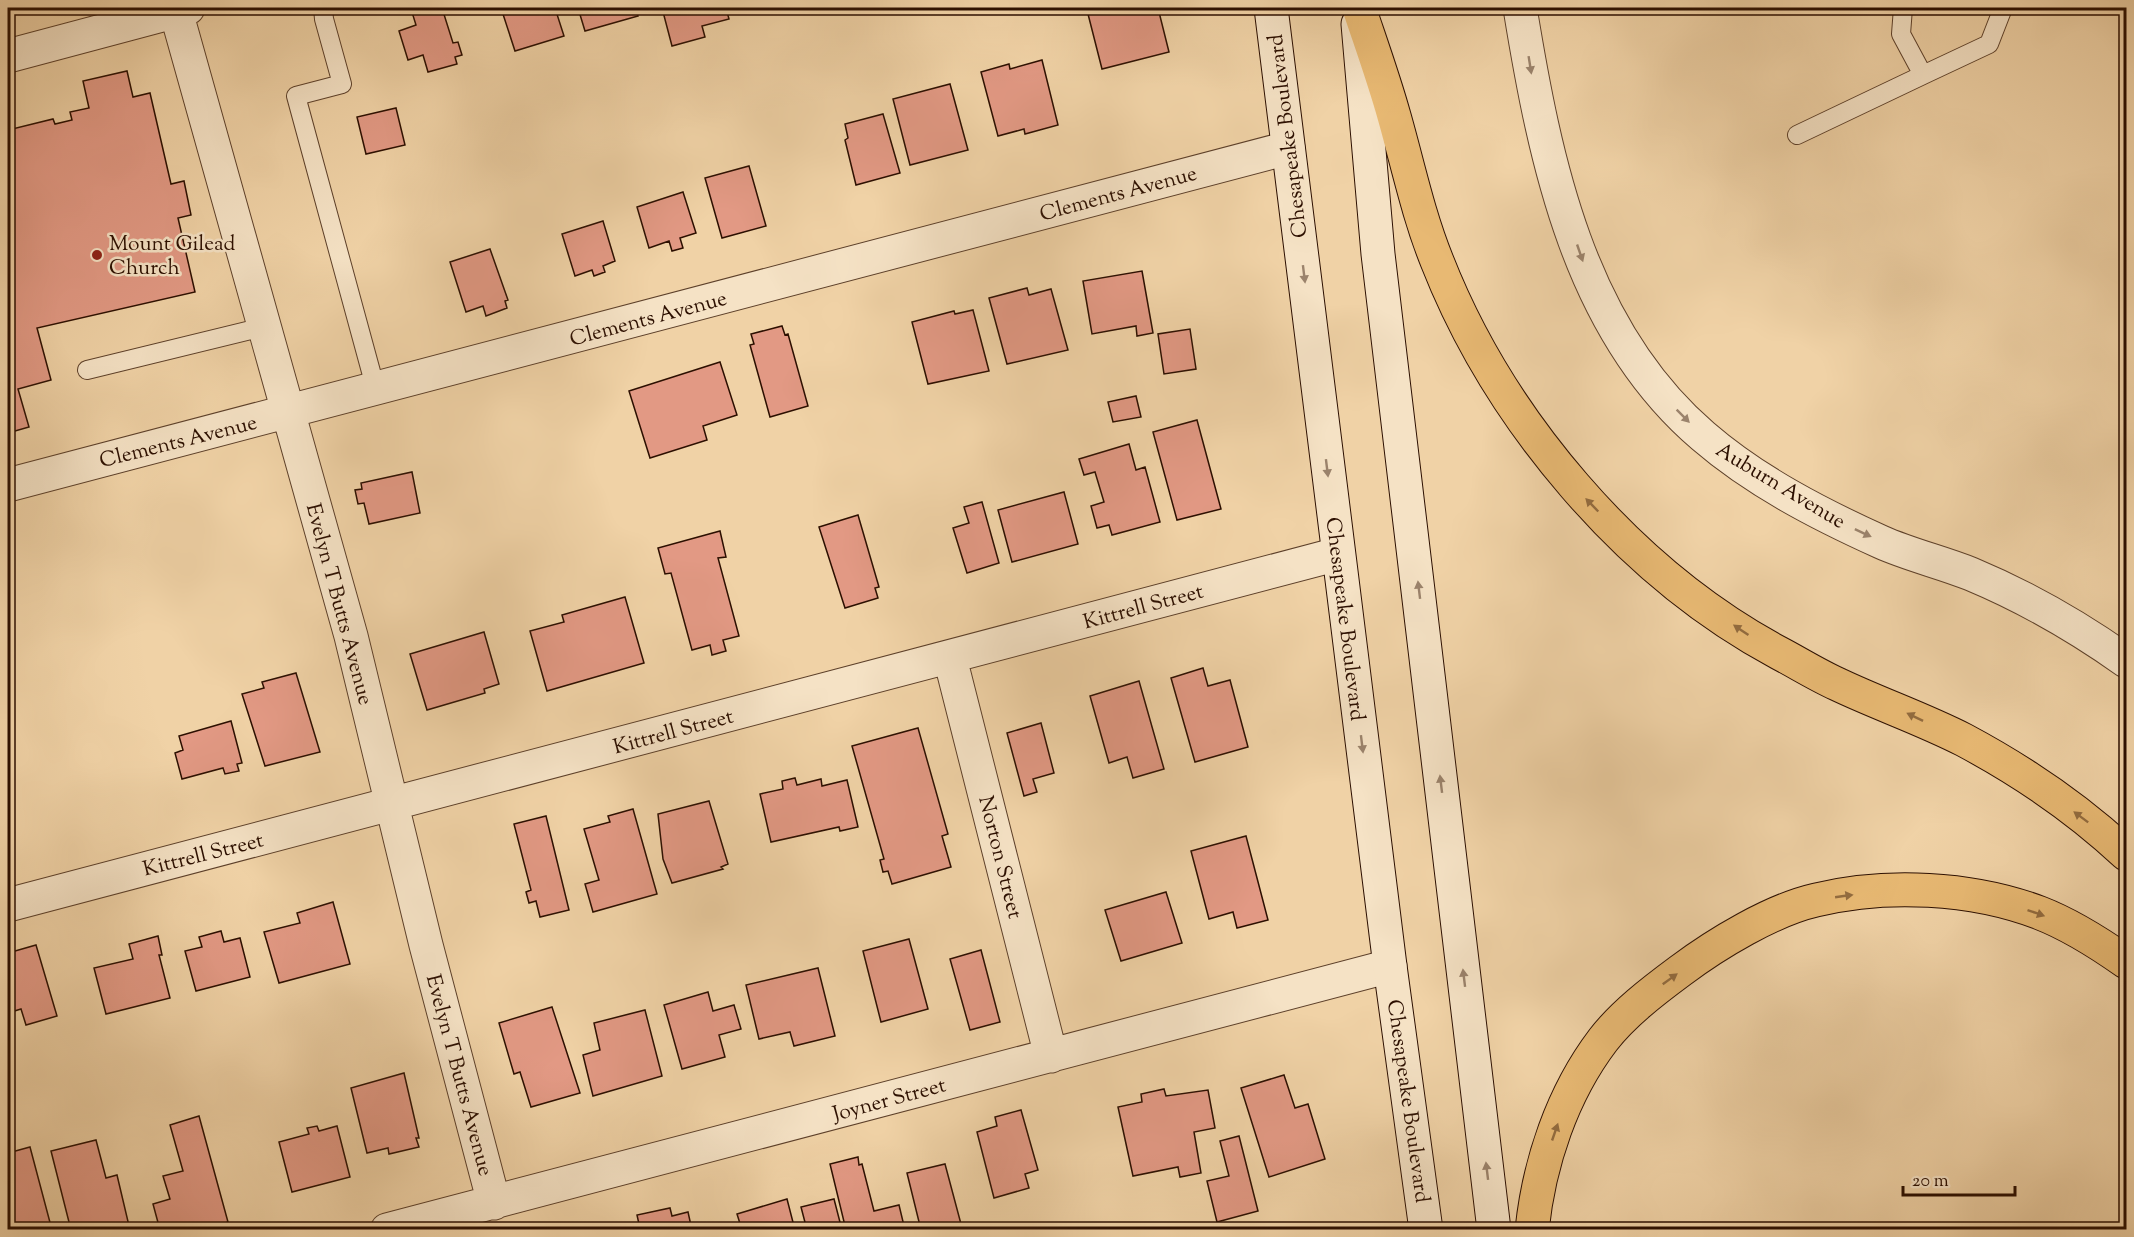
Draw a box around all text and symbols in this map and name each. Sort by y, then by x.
street label: Chesapeake Boulevard [1262,32,1316,239]
one-way arrow [1525,56,1534,75]
street label: Clements Avenue [1037,160,1200,230]
place label: Mount Gilead Church [109,230,235,284]
one-way arrow [1576,244,1586,262]
marker: Mount Gilead Church [90,248,104,262]
one-way arrow [1299,265,1308,284]
street label: Clements Avenue [567,285,730,355]
street label: Clements Avenue [96,409,261,477]
one-way arrow [1676,409,1690,423]
street label: Auburn Avenue [1709,436,1851,537]
one-way arrow [1323,458,1332,477]
one-way arrow [1585,497,1599,512]
street label: Evelyn T Butts Avenue [297,500,379,709]
street label: Chesapeake Boulevard [1317,516,1371,723]
one-way arrow [1855,529,1872,538]
street label: Kittrell Street [1080,577,1207,638]
one-way arrow [1414,581,1423,600]
one-way arrow [1733,625,1749,636]
street label: Kittrell Street [610,702,737,763]
one-way arrow [1906,712,1924,722]
one-way arrow [1357,735,1367,754]
one-way arrow [1437,775,1446,794]
street label: Norton Street [969,793,1029,922]
one-way arrow [2074,812,2089,824]
street label: Kittrell Street [140,826,267,885]
one-way arrow [1834,891,1853,900]
one-way arrow [2027,908,2045,918]
one-way arrow [1460,968,1469,987]
street label: Evelyn T Butts Avenue [417,971,499,1180]
one-way arrow [1661,973,1677,985]
street label: Chesapeake Boulevard [1378,998,1436,1205]
street label: Joyner Street [829,1071,949,1131]
one-way arrow [1550,1123,1560,1141]
scale bar [1903,1159,2016,1197]
one-way arrow [1483,1162,1492,1181]
text: 20 m [1912,1169,1949,1195]

